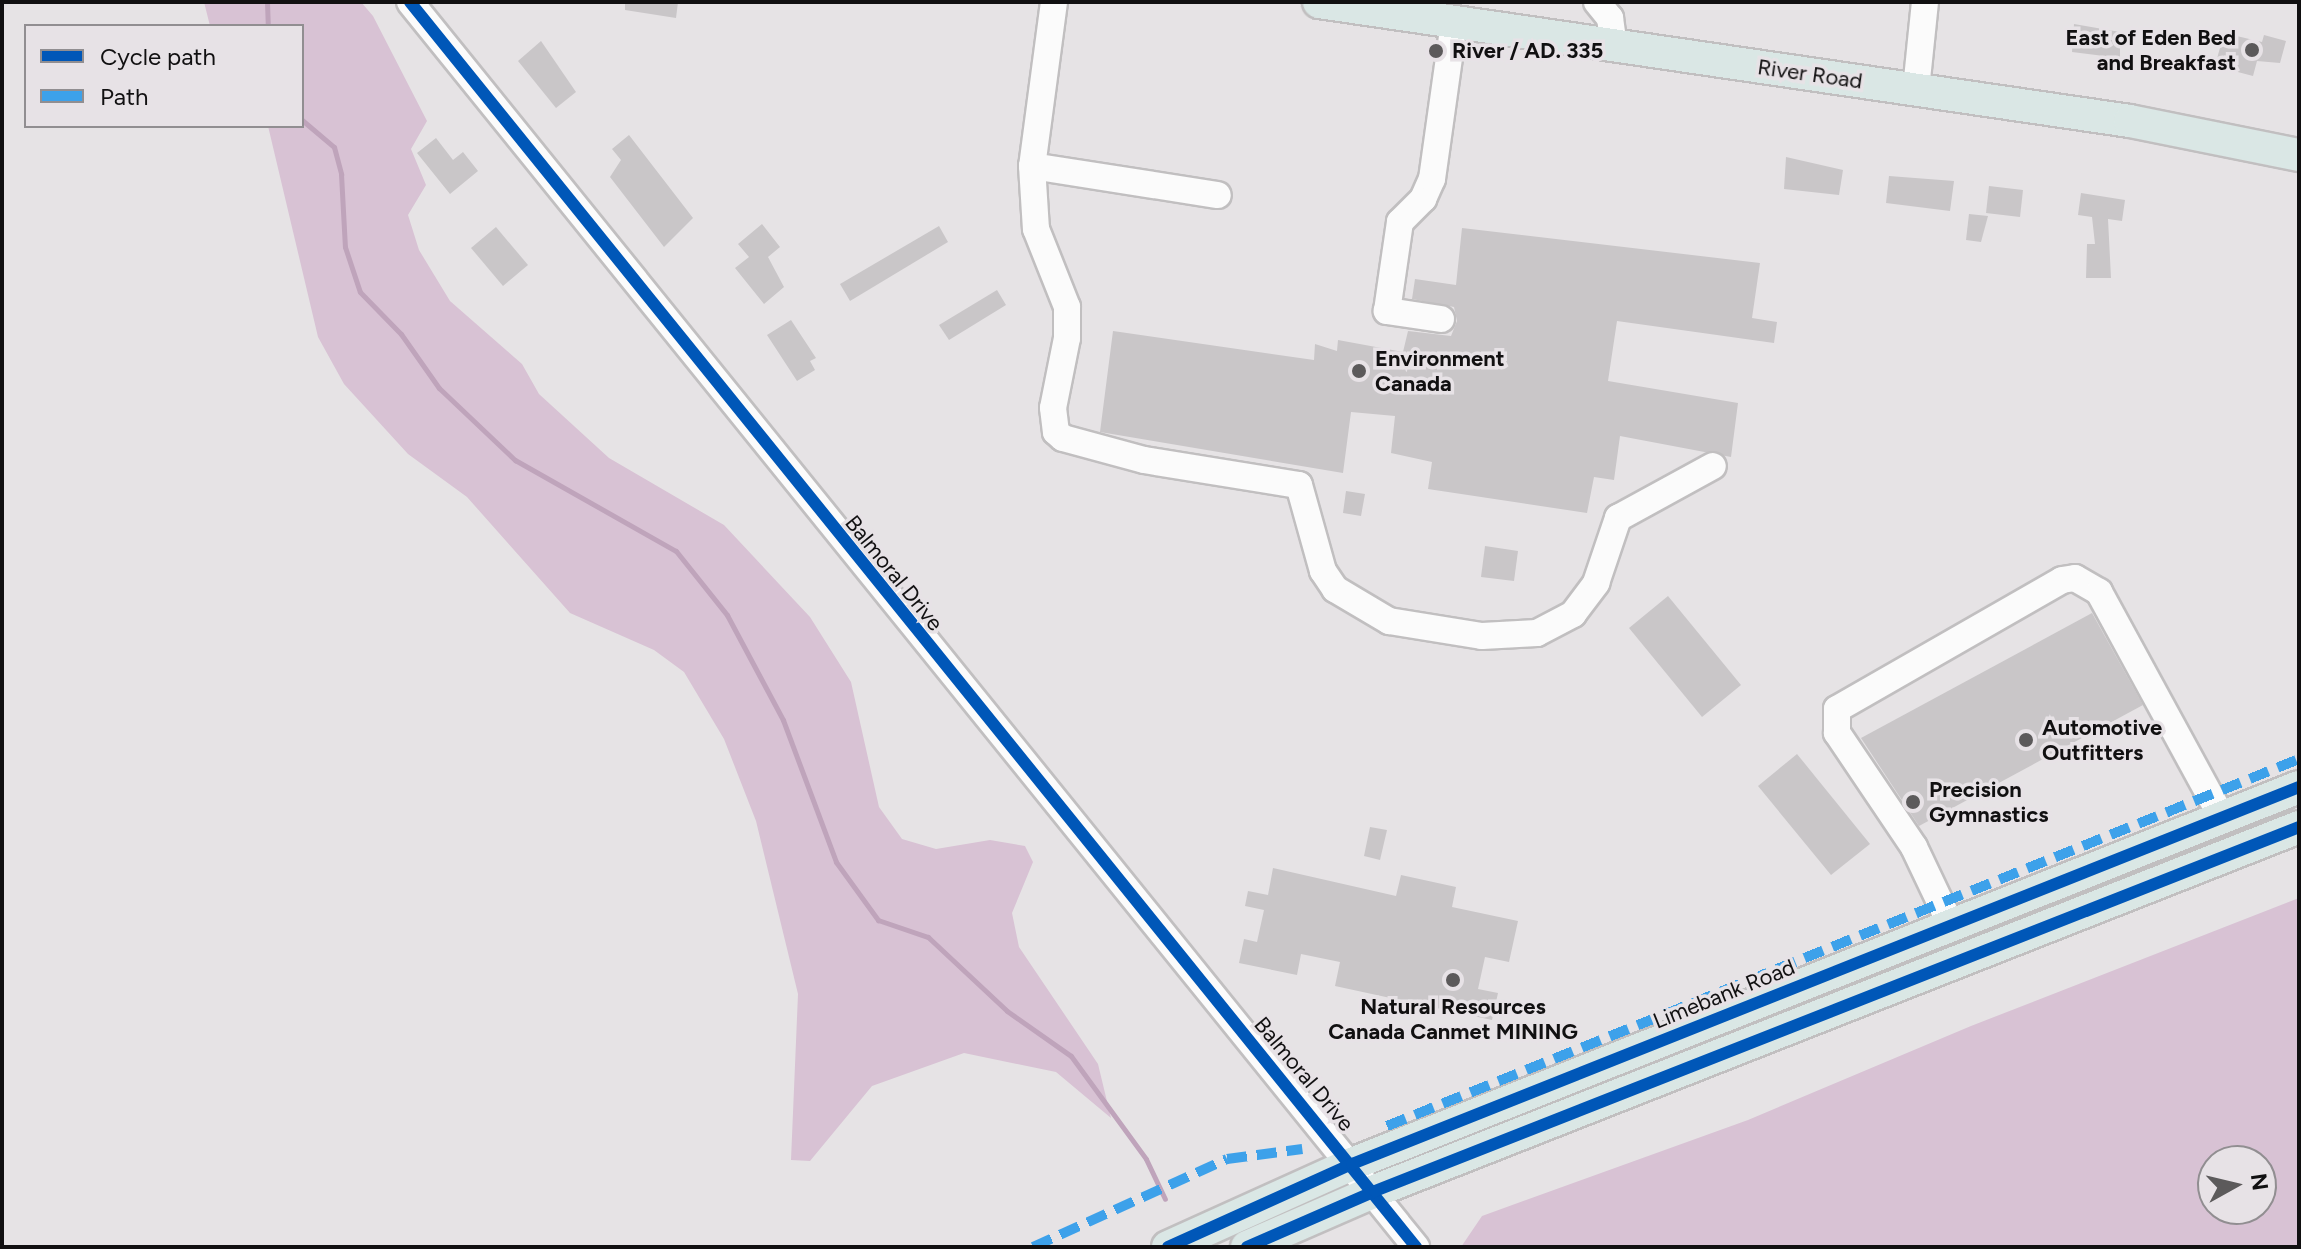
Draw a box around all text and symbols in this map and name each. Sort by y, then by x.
legend [24,24,304,128]
place label: East of Eden Bed and Breakfast [2066,24,2236,76]
place label: River / AD. 335 [1452,38,1603,64]
marker: East of Eden Bed and Breakfast [2243,41,2261,59]
text: Cycle path [100,42,216,71]
marker: River / AD. 335 [1427,42,1445,60]
street label: River Road [1756,54,1864,94]
text: Path [100,82,148,111]
place label: Environment Canada [1375,345,1504,396]
marker: Environment Canada [1350,362,1368,380]
street label: Balmoral Drive [839,510,949,636]
place label: Automotive Outfitters [2042,714,2162,766]
marker: Automotive Outfitters [2017,731,2035,749]
place label: Precision Gymnastics [1929,776,2049,828]
marker: Precision Gymnastics [1904,793,1922,811]
street label: Limebank Road [1649,954,1799,1034]
marker: Natural Resources Canada Canmet MINING [1444,971,1462,989]
place label: Natural Resources Canada Canmet MINING [1328,993,1578,1044]
street label: Balmoral Drive [1249,1012,1359,1136]
north arrow [2197,1145,2277,1225]
text: N [2245,1172,2274,1192]

